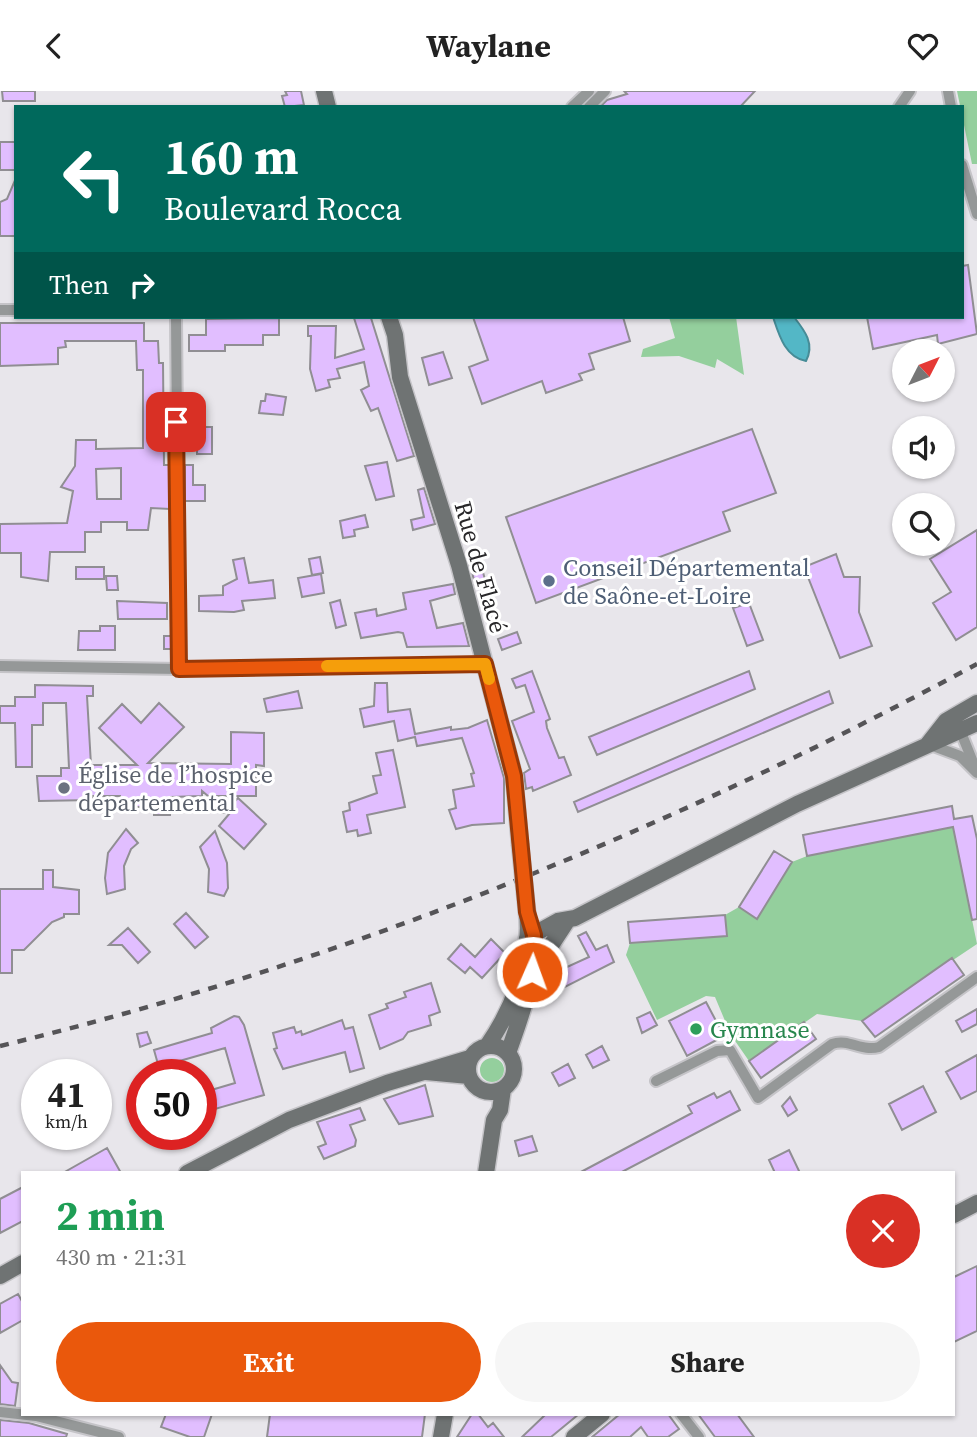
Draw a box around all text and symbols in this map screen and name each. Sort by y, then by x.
text: Waylane [426,24,551,68]
icon: back [35,27,73,65]
icon: heart [904,27,942,65]
text: 160 m [164,123,299,190]
icon: left [49,133,140,224]
text: Boulevard Rocca [164,187,402,231]
icon: right [123,266,161,304]
text: Then [49,267,109,303]
north arrow [892,339,956,403]
map controls [892,339,955,556]
pin [146,392,206,452]
icon: arrive [157,403,195,441]
button: sound [892,416,955,479]
button: search [892,493,955,556]
street label: Rue de Flacé [446,497,516,637]
place label: Conseil Départemental de Saône-et-Loire [563,551,810,612]
marker: Conseil Départemental de Saône-et-Loire [541,573,557,589]
place label: Église de l’hospice départemental [78,758,273,819]
marker: Église de l’hospice départemental [56,780,72,796]
position arrow [495,935,569,1009]
place label: Gymnase [710,1013,810,1046]
marker: Gymnase [688,1021,704,1037]
speed limit sign: 50 [126,1059,217,1150]
text: 41 [48,1071,85,1119]
text: km/h [45,1109,88,1134]
text: 2 min [56,1186,165,1244]
button: close [846,1194,920,1268]
text: 430 m · 21:31 [56,1241,187,1273]
button: Exit [56,1322,481,1402]
button: Share [495,1322,920,1402]

